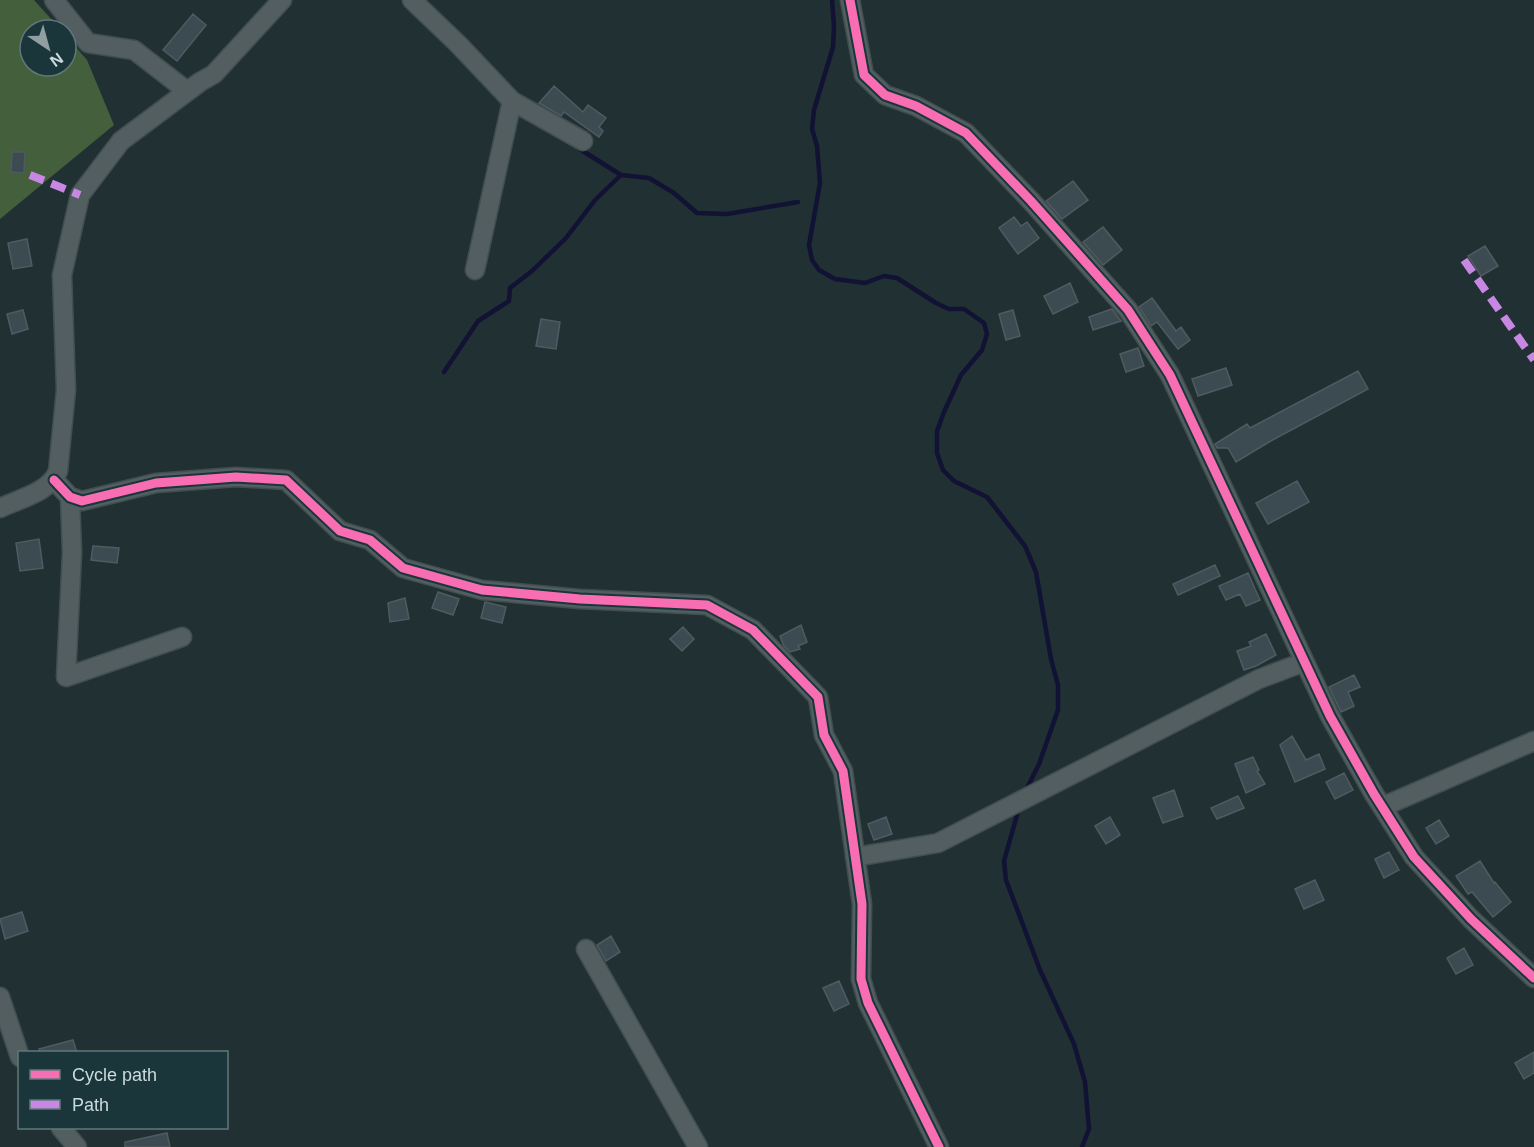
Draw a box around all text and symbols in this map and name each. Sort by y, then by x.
north arrow [18,18,78,78]
text: N [47,49,66,70]
legend [18,1051,228,1129]
text: Cycle path [72,1065,157,1085]
text: Path [72,1095,109,1115]

